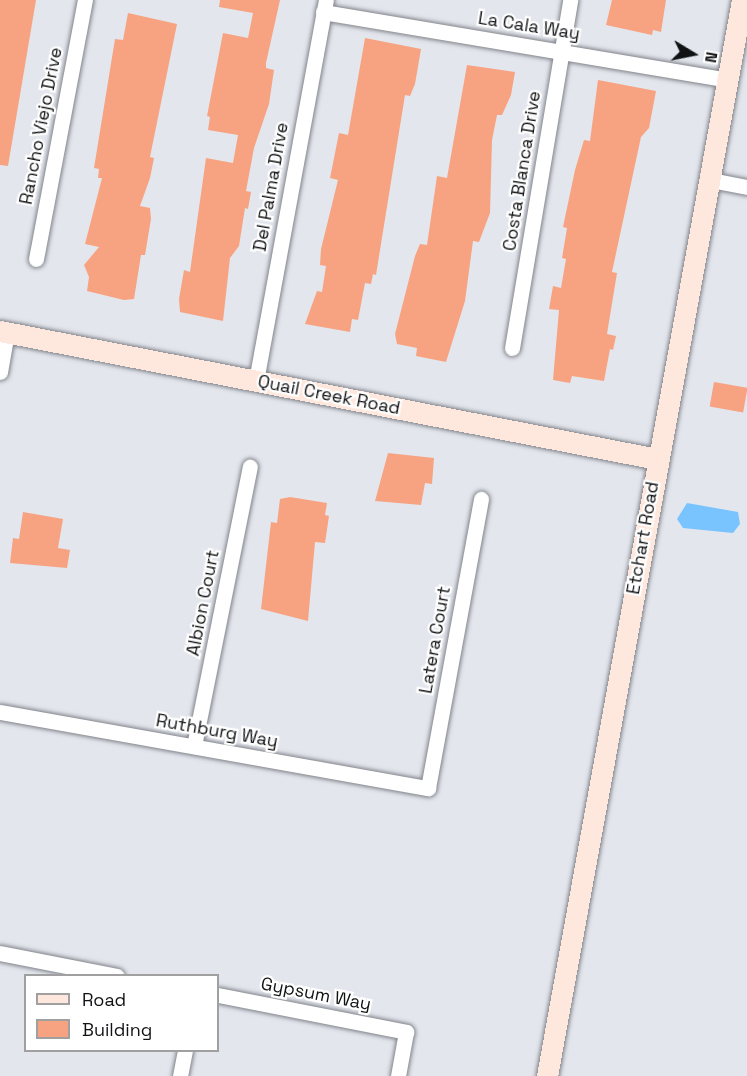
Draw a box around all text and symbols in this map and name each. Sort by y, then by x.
street label: La Cala Way [477,7,581,45]
north arrow [663,24,723,84]
street label: Rancho Viejo Drive [15,45,67,207]
text: N [700,50,722,64]
street label: Costa Blanca Drive [499,89,545,253]
street label: Del Palma Drive [249,121,293,253]
street label: Quail Creek Road [256,371,402,419]
street label: Etchart Road [622,480,664,596]
street label: Albion Court [182,548,224,658]
street label: Latera Court [415,585,455,695]
street label: Ruthburg Way [154,710,280,752]
street label: Gypsum Way [259,973,373,1015]
legend [24,974,219,1052]
text: Road [82,988,126,1011]
text: Building [82,1018,152,1041]

